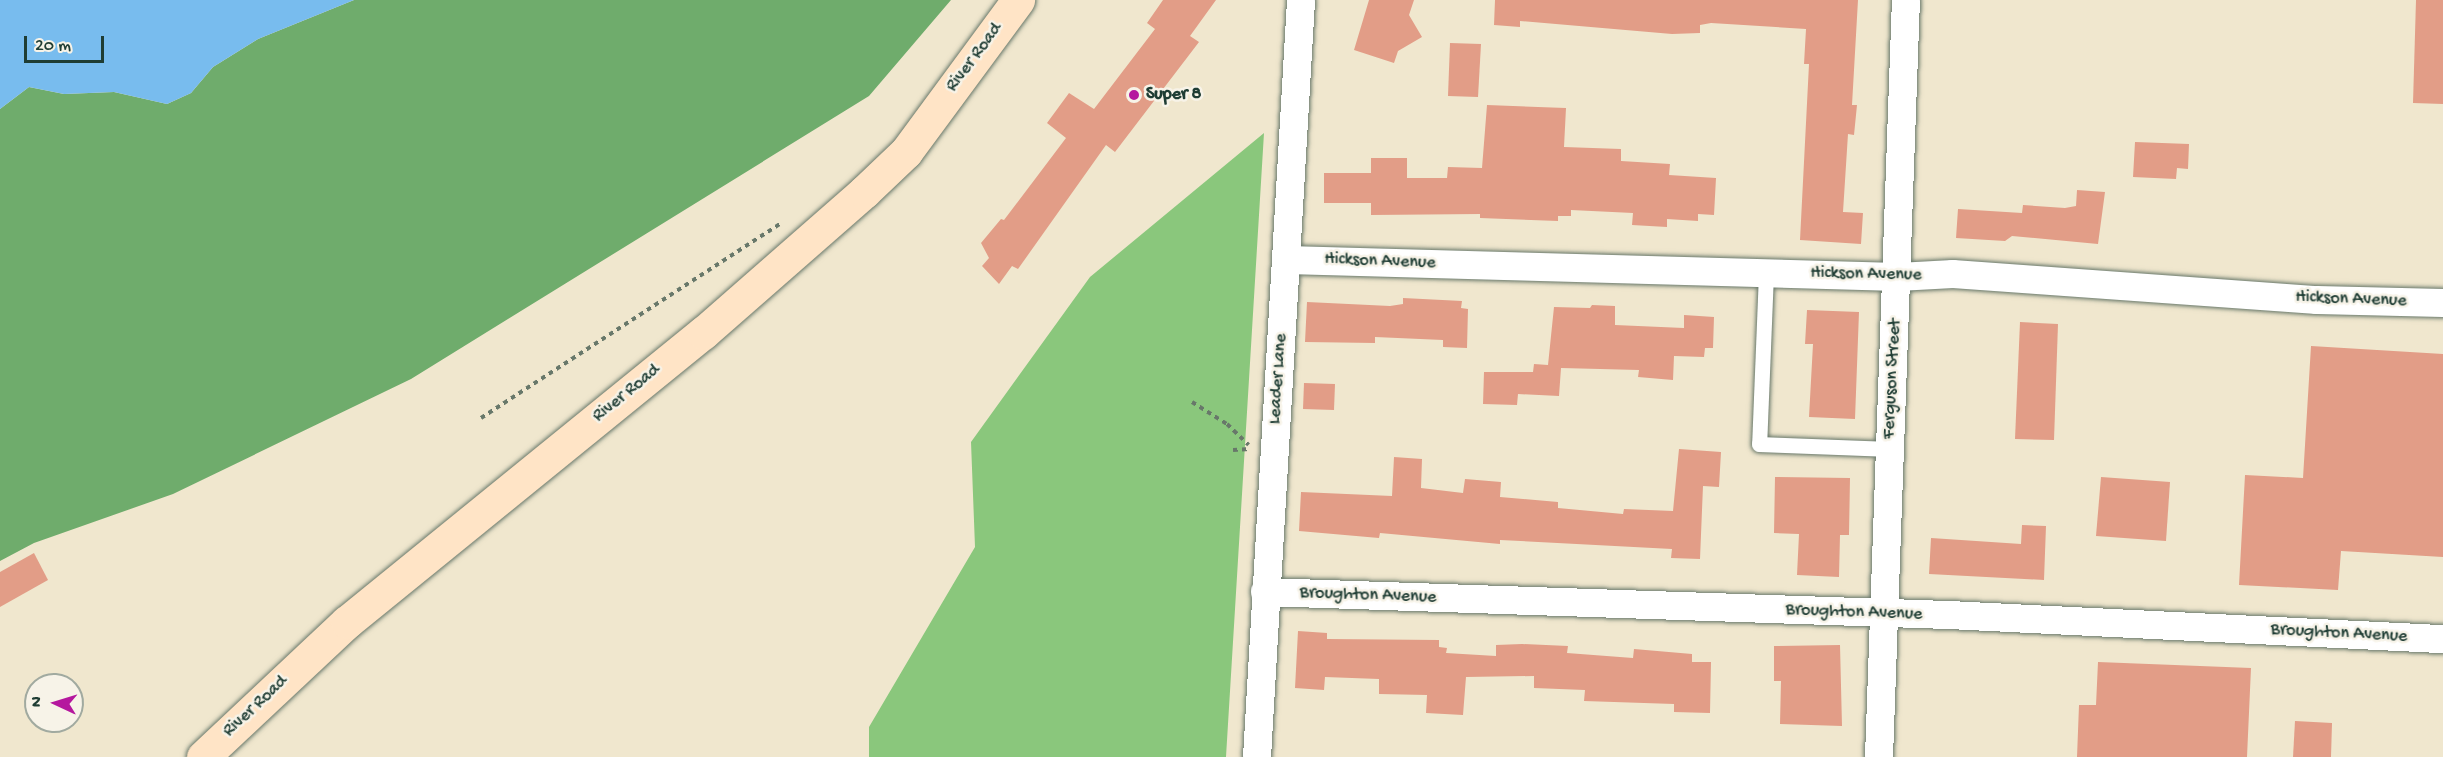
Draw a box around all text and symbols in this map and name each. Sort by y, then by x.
street label: River Road [942,19,1008,97]
scale bar [27,24,106,62]
text: 20 m [35,36,71,57]
place label: Super 8 [1146,84,1201,106]
marker: Super 8 [1127,88,1141,102]
street label: Hickson Avenue [1324,249,1436,275]
street label: Hickson Avenue [1810,263,1922,287]
street label: Hickson Avenue [2295,287,2407,313]
street label: Ferguson Street [1879,318,1907,440]
street label: Leader Lane [1265,333,1293,425]
street label: River Road [589,360,665,428]
street label: Broughton Avenue [1299,583,1437,609]
street label: Broughton Avenue [1785,600,1923,626]
street label: Broughton Avenue [2270,620,2408,648]
street label: River Road [219,672,293,742]
north arrow [24,673,84,733]
text: N [28,696,47,708]

